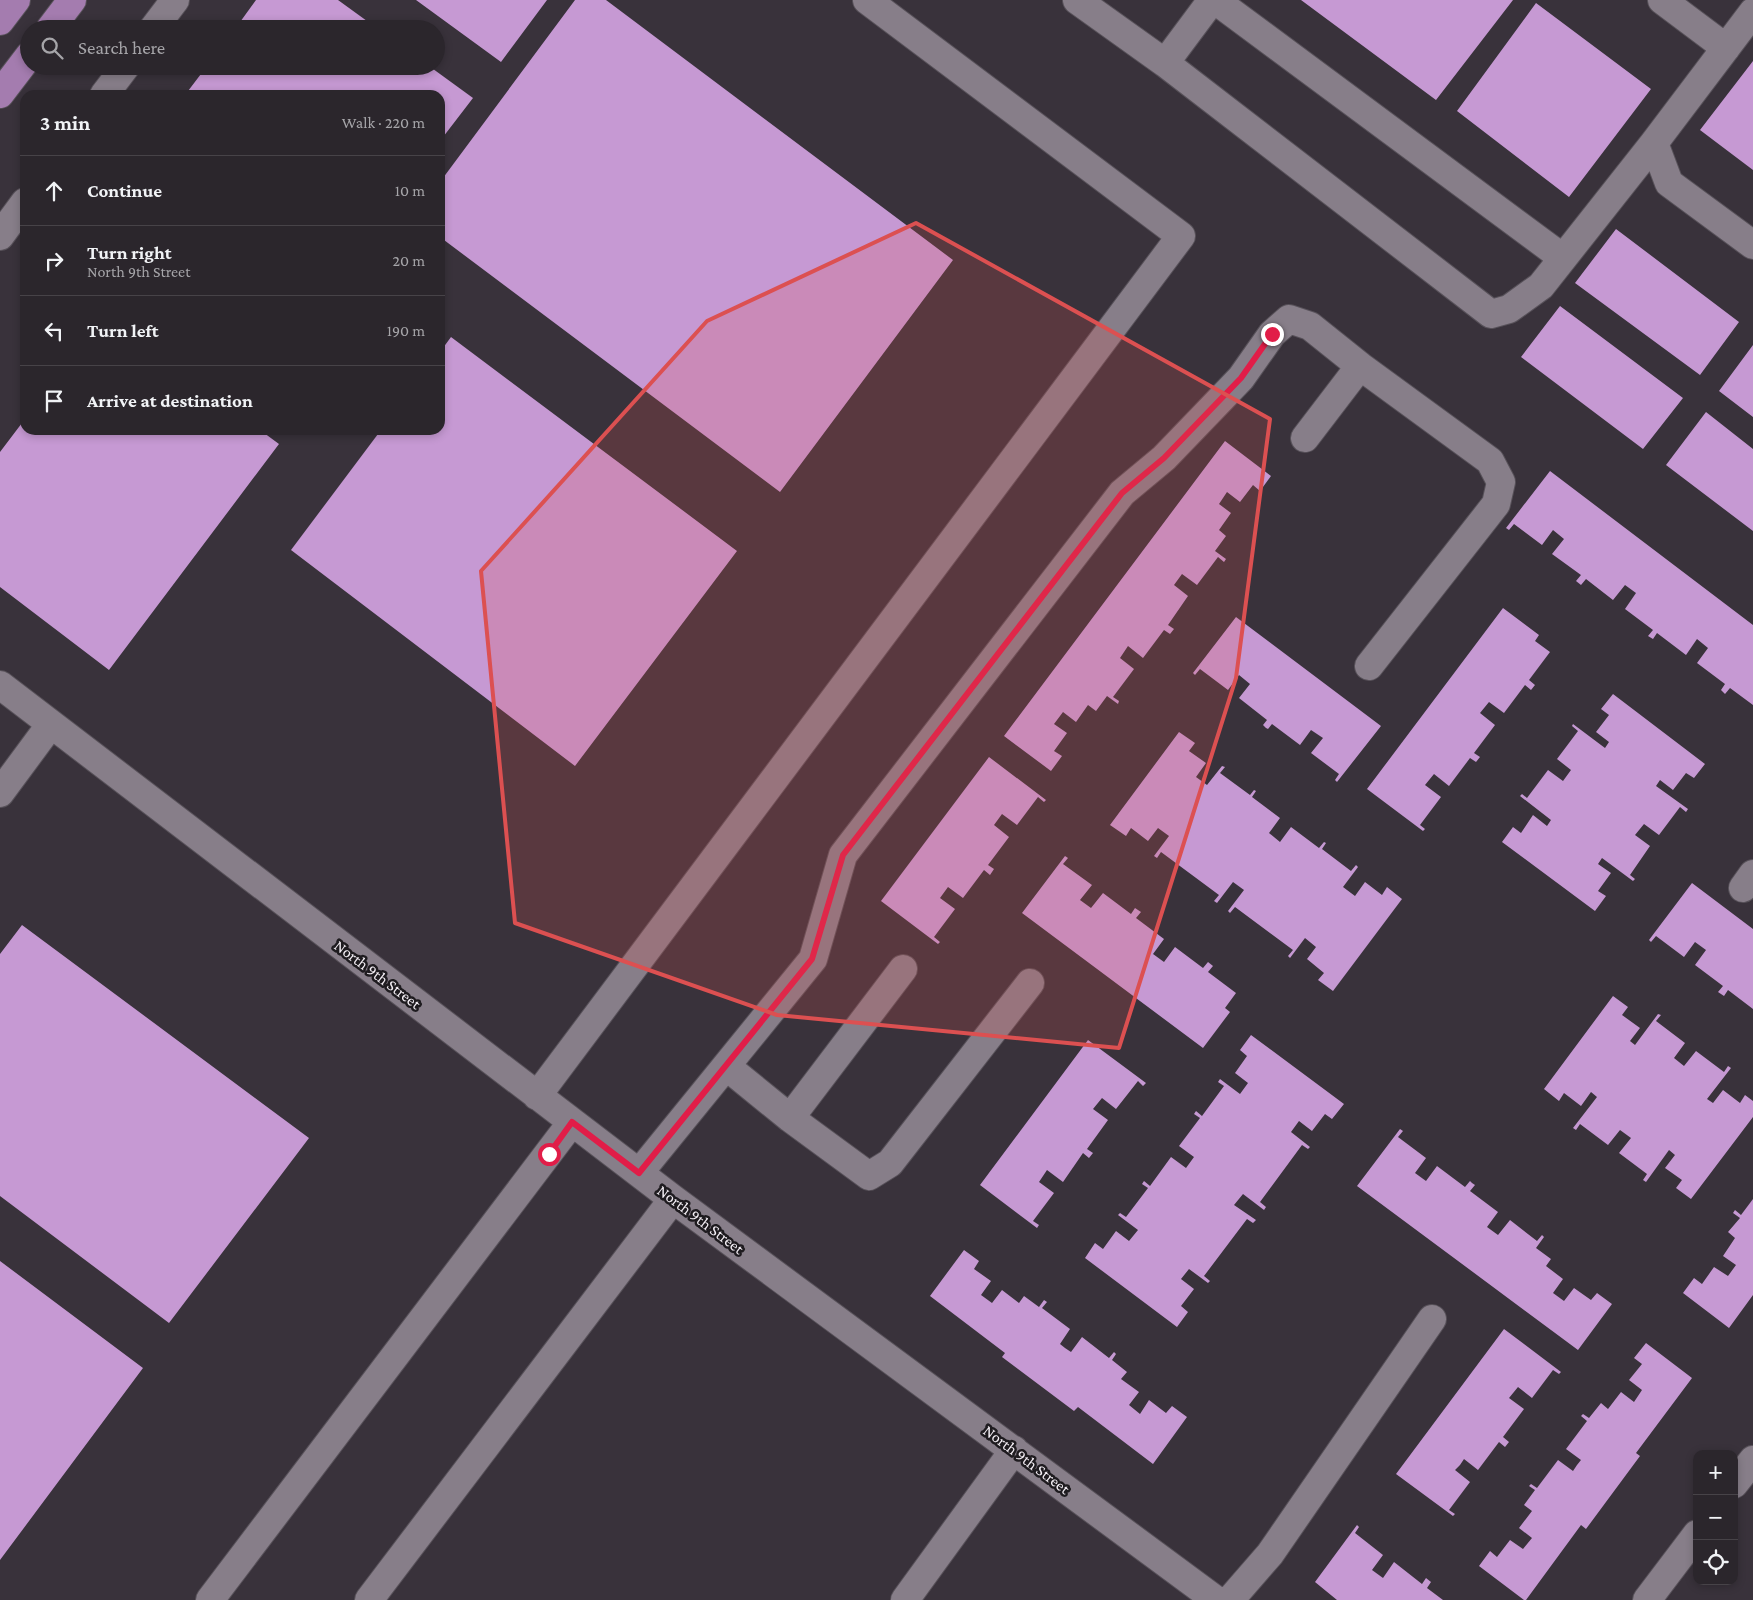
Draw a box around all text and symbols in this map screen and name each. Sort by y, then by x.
search box [20,20,445,75]
icon: search [38,34,66,62]
text: Search here [78,37,165,58]
text: 3 min [40,111,90,135]
text: Walk · 220 m [342,114,425,131]
icon: ahead [40,177,68,205]
text: Continue [87,180,162,201]
text: 10 m [395,182,425,199]
text: Turn right [87,242,172,263]
icon: right [40,247,68,275]
text: 20 m [392,252,425,269]
text: North 9th Street [87,263,190,280]
icon: left [40,317,68,345]
text: Turn left [87,320,159,341]
text: 190 m [387,322,425,339]
route end [1261,323,1284,346]
icon: arrive [40,387,68,415]
text: Arrive at destination [87,390,253,411]
street label: North 9th Street [331,936,425,1013]
route start [538,1143,561,1166]
street label: North 9th Street [654,1181,748,1258]
street label: North 9th Street [980,1421,1074,1498]
map controls [1693,1450,1738,1585]
button: + [1693,1450,1738,1495]
button: − [1693,1495,1738,1540]
button: locate [1693,1540,1738,1585]

